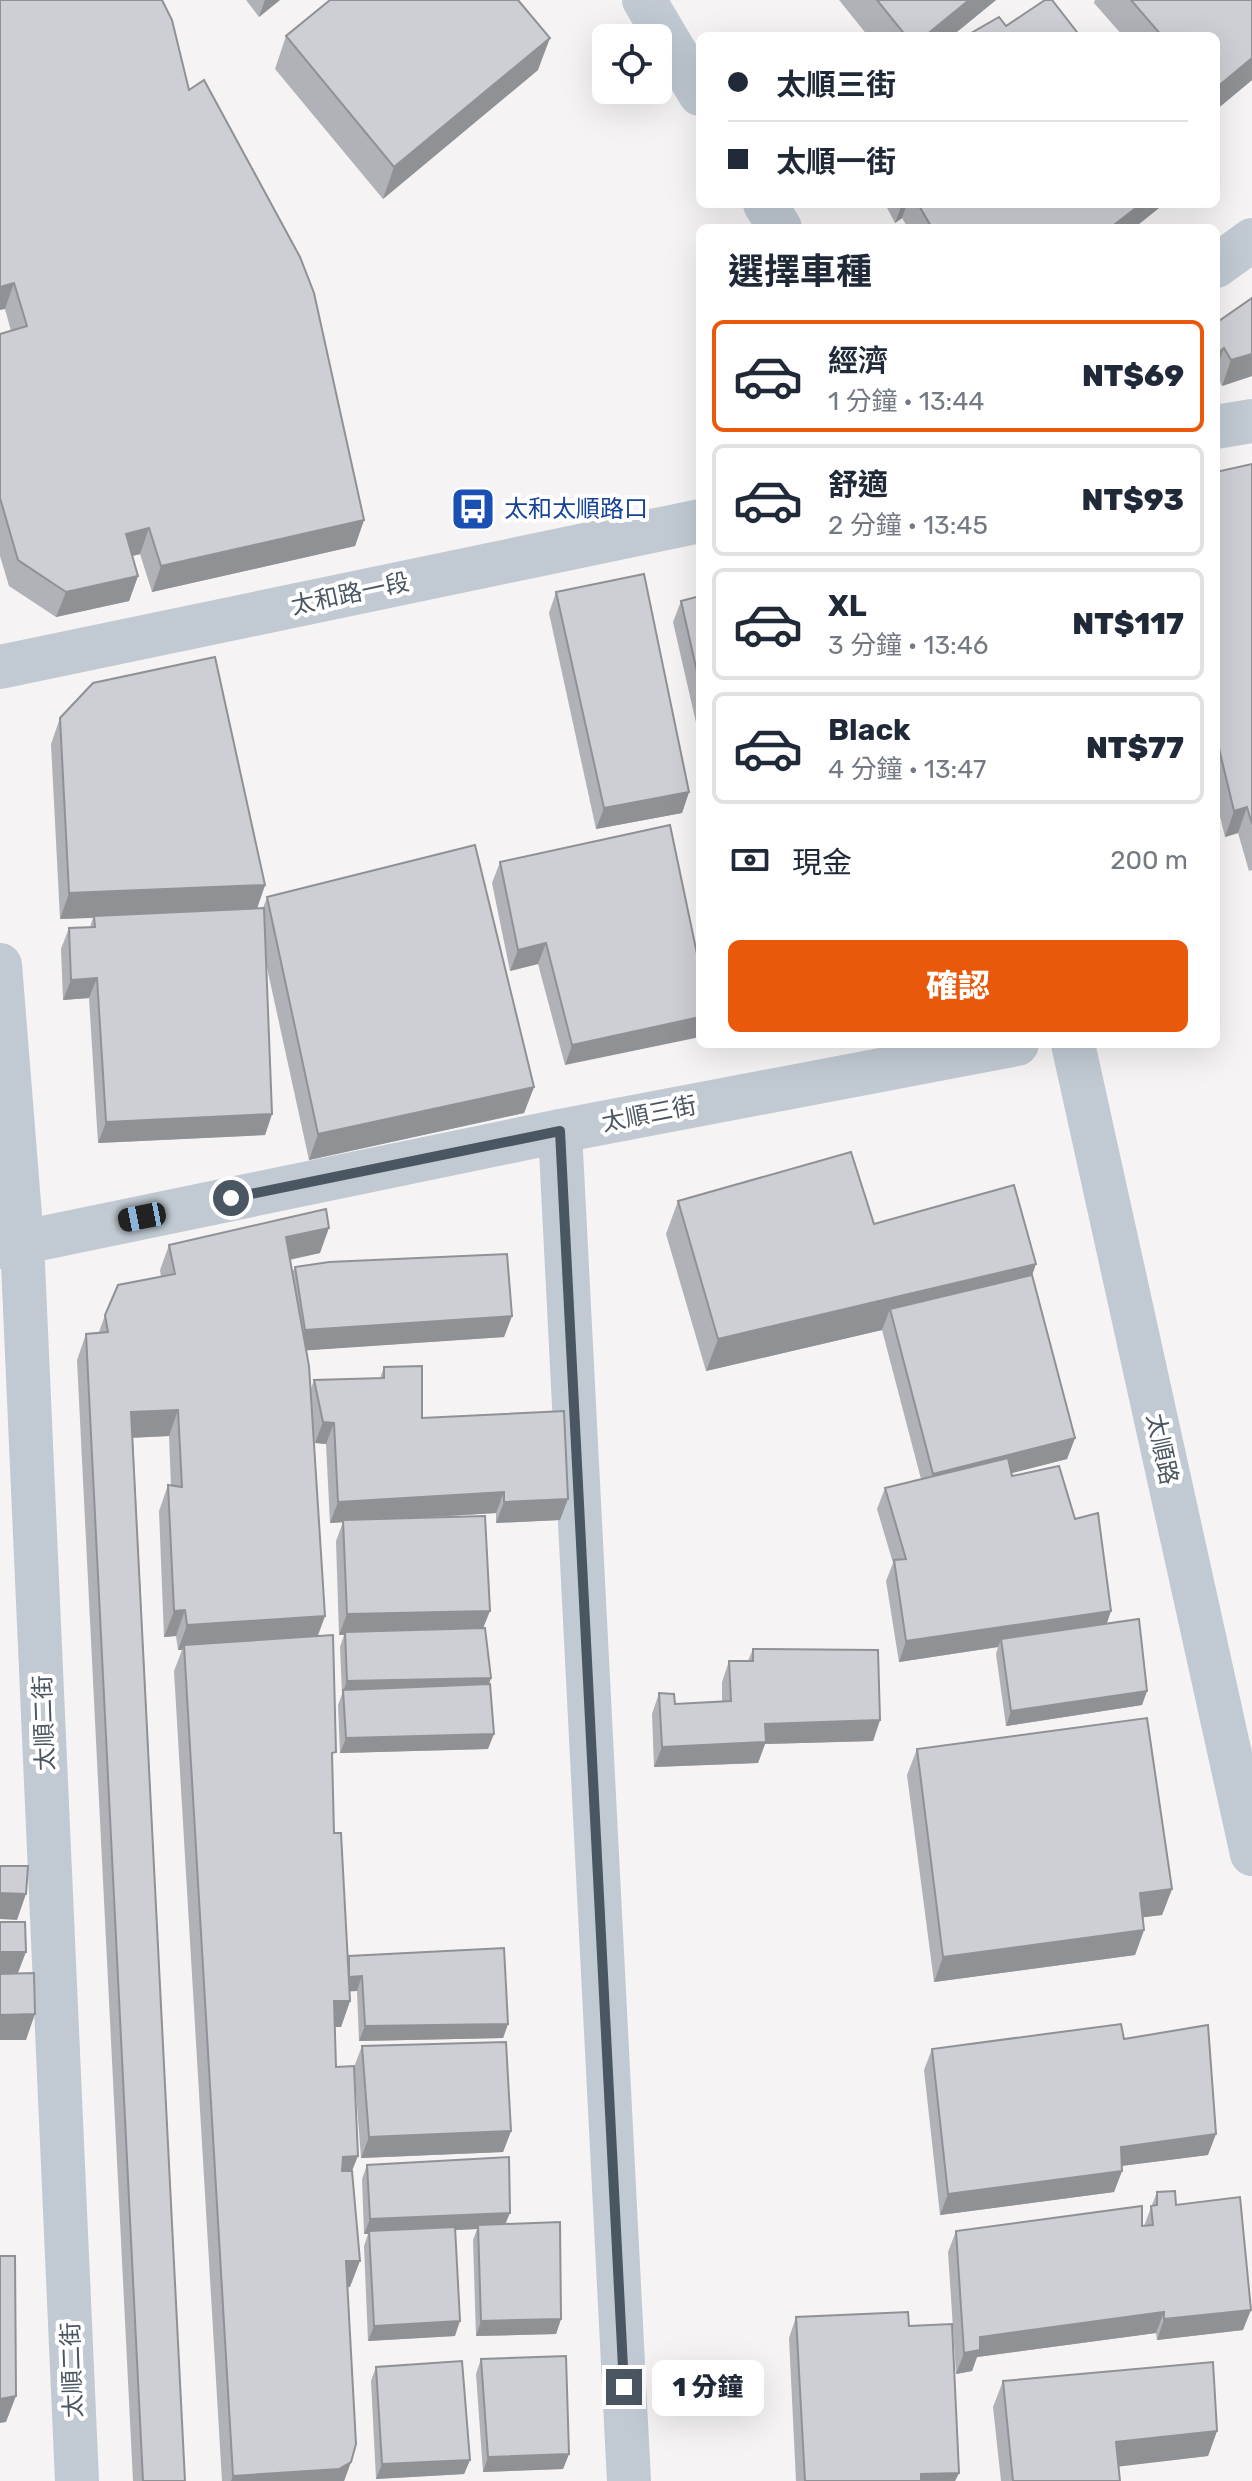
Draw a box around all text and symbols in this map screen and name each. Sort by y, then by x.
map controls [592,24,672,104]
button: locate [592,24,672,104]
text: 太順三街 [776,67,896,103]
text: 太順一街 [776,144,896,180]
text: 選擇車種 [728,250,872,293]
icon: car [732,340,804,412]
text: 經濟 [828,343,888,379]
text: NT$69 [1082,358,1184,394]
text: 1 分鐘 · 13:44 [828,386,985,417]
icon: car [732,464,804,536]
text: 舒適 [828,467,888,503]
text: NT$93 [1082,482,1184,518]
bus stop icon: 太和太順路口 [449,485,497,533]
place label: 太和太順路口 [504,495,648,523]
text: 2 分鐘 · 13:45 [828,510,988,541]
street label: 太和路一段 [288,568,412,620]
icon: car [732,588,804,660]
text: XL [828,588,867,624]
text: NT$117 [1072,606,1184,642]
text: 3 分鐘 · 13:46 [828,630,989,661]
icon: car [732,712,804,784]
text: Black [828,712,911,748]
text: NT$77 [1086,730,1184,766]
text: 4 分鐘 · 13:47 [828,754,986,785]
icon: cash [728,838,772,882]
text: 現金 [792,845,852,881]
text: 200 m [1110,845,1188,876]
button: 確認 [728,940,1188,1032]
street label: 太順三街 [599,1091,699,1137]
route start [213,1180,249,1216]
car [116,1201,168,1233]
street label: 太順路 [1141,1411,1183,1487]
street label: 太順二街 [28,1675,60,1771]
street label: 太順二街 [56,2322,88,2418]
callout: 1 分鐘 [652,2359,764,2415]
route end [606,2369,642,2405]
text: 1 分鐘 [673,2372,743,2403]

